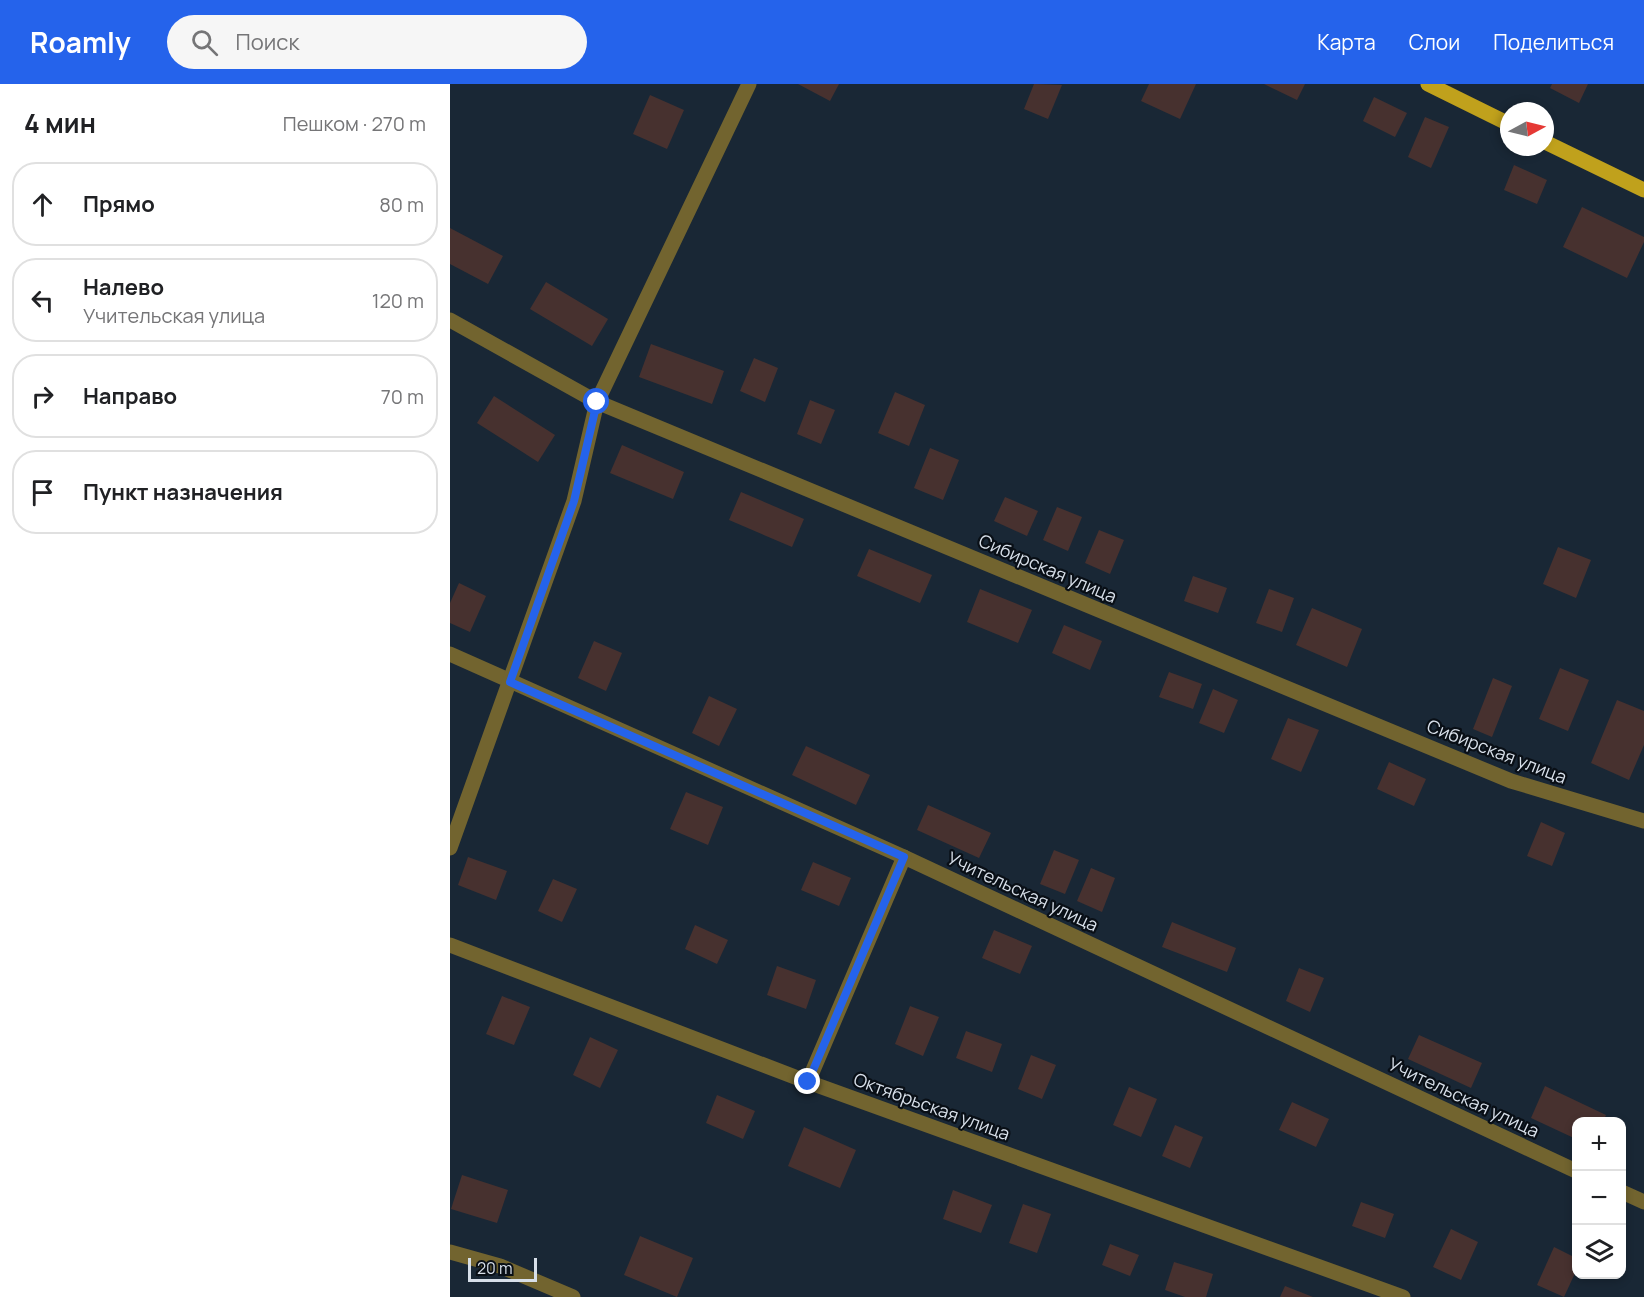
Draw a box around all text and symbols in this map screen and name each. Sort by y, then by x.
search box [167,15,587,69]
text: Roamly [30,23,131,61]
icon: search [188,26,221,59]
text: Поиск [236,27,299,57]
text: Карта [1317,28,1376,56]
text: Слои [1409,28,1460,56]
text: Поделиться [1493,28,1614,56]
north arrow [1500,102,1554,156]
text: 4 мин [24,105,96,141]
text: Пешком · 270 m [283,110,426,137]
icon: ahead [26,188,59,221]
text: Прямо [83,189,155,219]
text: 80 m [379,191,424,218]
text: Налево [83,272,164,302]
icon: left [26,284,59,317]
text: 120 m [372,287,424,314]
text: Учительская улица [83,302,265,329]
icon: right [26,380,59,413]
text: Направо [83,381,177,411]
text: 70 m [381,383,424,410]
route start [583,388,609,414]
icon: arrive [26,476,59,509]
text: Пункт назначения [83,477,283,507]
street label: Сибирская улица [975,528,1121,608]
street label: Сибирская улица [1424,713,1570,789]
street label: Учительская улица [944,845,1102,937]
street label: Учительская улица [1385,1051,1543,1143]
street label: Октябрьская улица [851,1067,1013,1145]
route end [794,1068,820,1094]
map controls [1572,1117,1626,1279]
button: + [1572,1117,1626,1171]
button: − [1572,1171,1626,1225]
button: layers [1572,1225,1626,1279]
scale bar [468,1255,537,1282]
text: 20 m [477,1257,513,1279]

